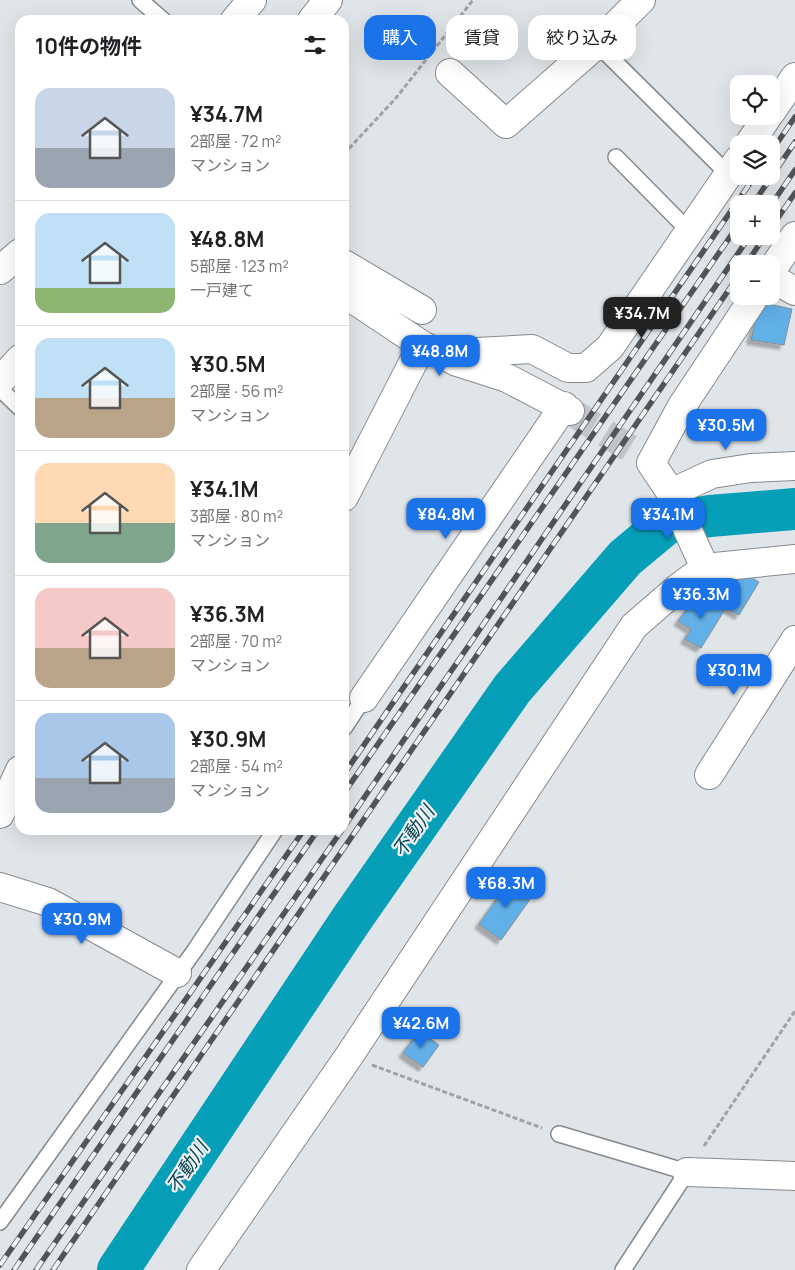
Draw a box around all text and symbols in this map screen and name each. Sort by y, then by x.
chip: 購入 [364,15,436,60]
chip: 賃貸 [446,15,518,60]
chip: 絞り込み [528,15,636,60]
icon: filters [301,31,329,59]
text: 10件の物件 [35,32,142,60]
map controls [730,75,780,305]
button: locate [730,75,780,125]
text: ¥34.7M [190,100,263,128]
icon: home [75,108,135,168]
text: 2部屋 · 72 m² [190,130,281,152]
button: layers [730,135,780,185]
text: マンション [190,154,270,176]
button: + [730,195,780,245]
text: ¥48.8M [190,225,264,253]
icon: home [75,233,135,293]
text: 5部屋 · 123 m² [190,255,289,277]
button: − [730,255,780,305]
text: 一戸建て [190,279,254,301]
pin: ¥34.7M [601,296,683,339]
text: ¥34.7M [614,302,670,324]
pin: ¥48.8M [399,334,481,377]
text: ¥48.8M [412,340,468,362]
text: ¥30.5M [190,350,266,378]
icon: home [75,358,135,418]
text: 2部屋 · 56 m² [190,380,283,402]
text: マンション [190,404,270,426]
pin: ¥30.5M [685,408,767,451]
text: ¥30.5M [697,414,755,436]
text: ¥34.1M [190,475,258,503]
icon: home [75,483,135,543]
pin: ¥84.8M [405,498,487,540]
pin: ¥34.1M [627,498,709,540]
text: ¥84.8M [417,503,475,525]
text: ¥34.1M [642,503,694,525]
text: 3部屋 · 80 m² [190,505,283,527]
text: マンション [190,529,270,551]
pin: ¥36.3M [660,578,742,620]
text: ¥36.3M [673,583,729,605]
text: ¥36.3M [190,600,265,628]
icon: home [75,608,135,668]
text: 2部屋 · 70 m² [190,630,282,652]
text: マンション [190,654,270,676]
pin: ¥30.1M [693,654,775,696]
text: ¥30.1M [707,659,761,681]
text: ¥30.9M [190,725,266,753]
icon: home [75,733,135,793]
text: 2部屋 · 54 m² [190,755,283,777]
text: マンション [190,779,270,801]
water label: 不動川 [386,799,441,862]
pin: ¥68.3M [465,866,547,909]
text: ¥68.3M [477,872,535,894]
pin: ¥30.9M [41,902,123,945]
text: ¥30.9M [53,908,111,930]
pin: ¥42.6M [380,1006,462,1049]
text: ¥42.6M [393,1012,449,1034]
water label: 不動川 [160,1134,215,1198]

